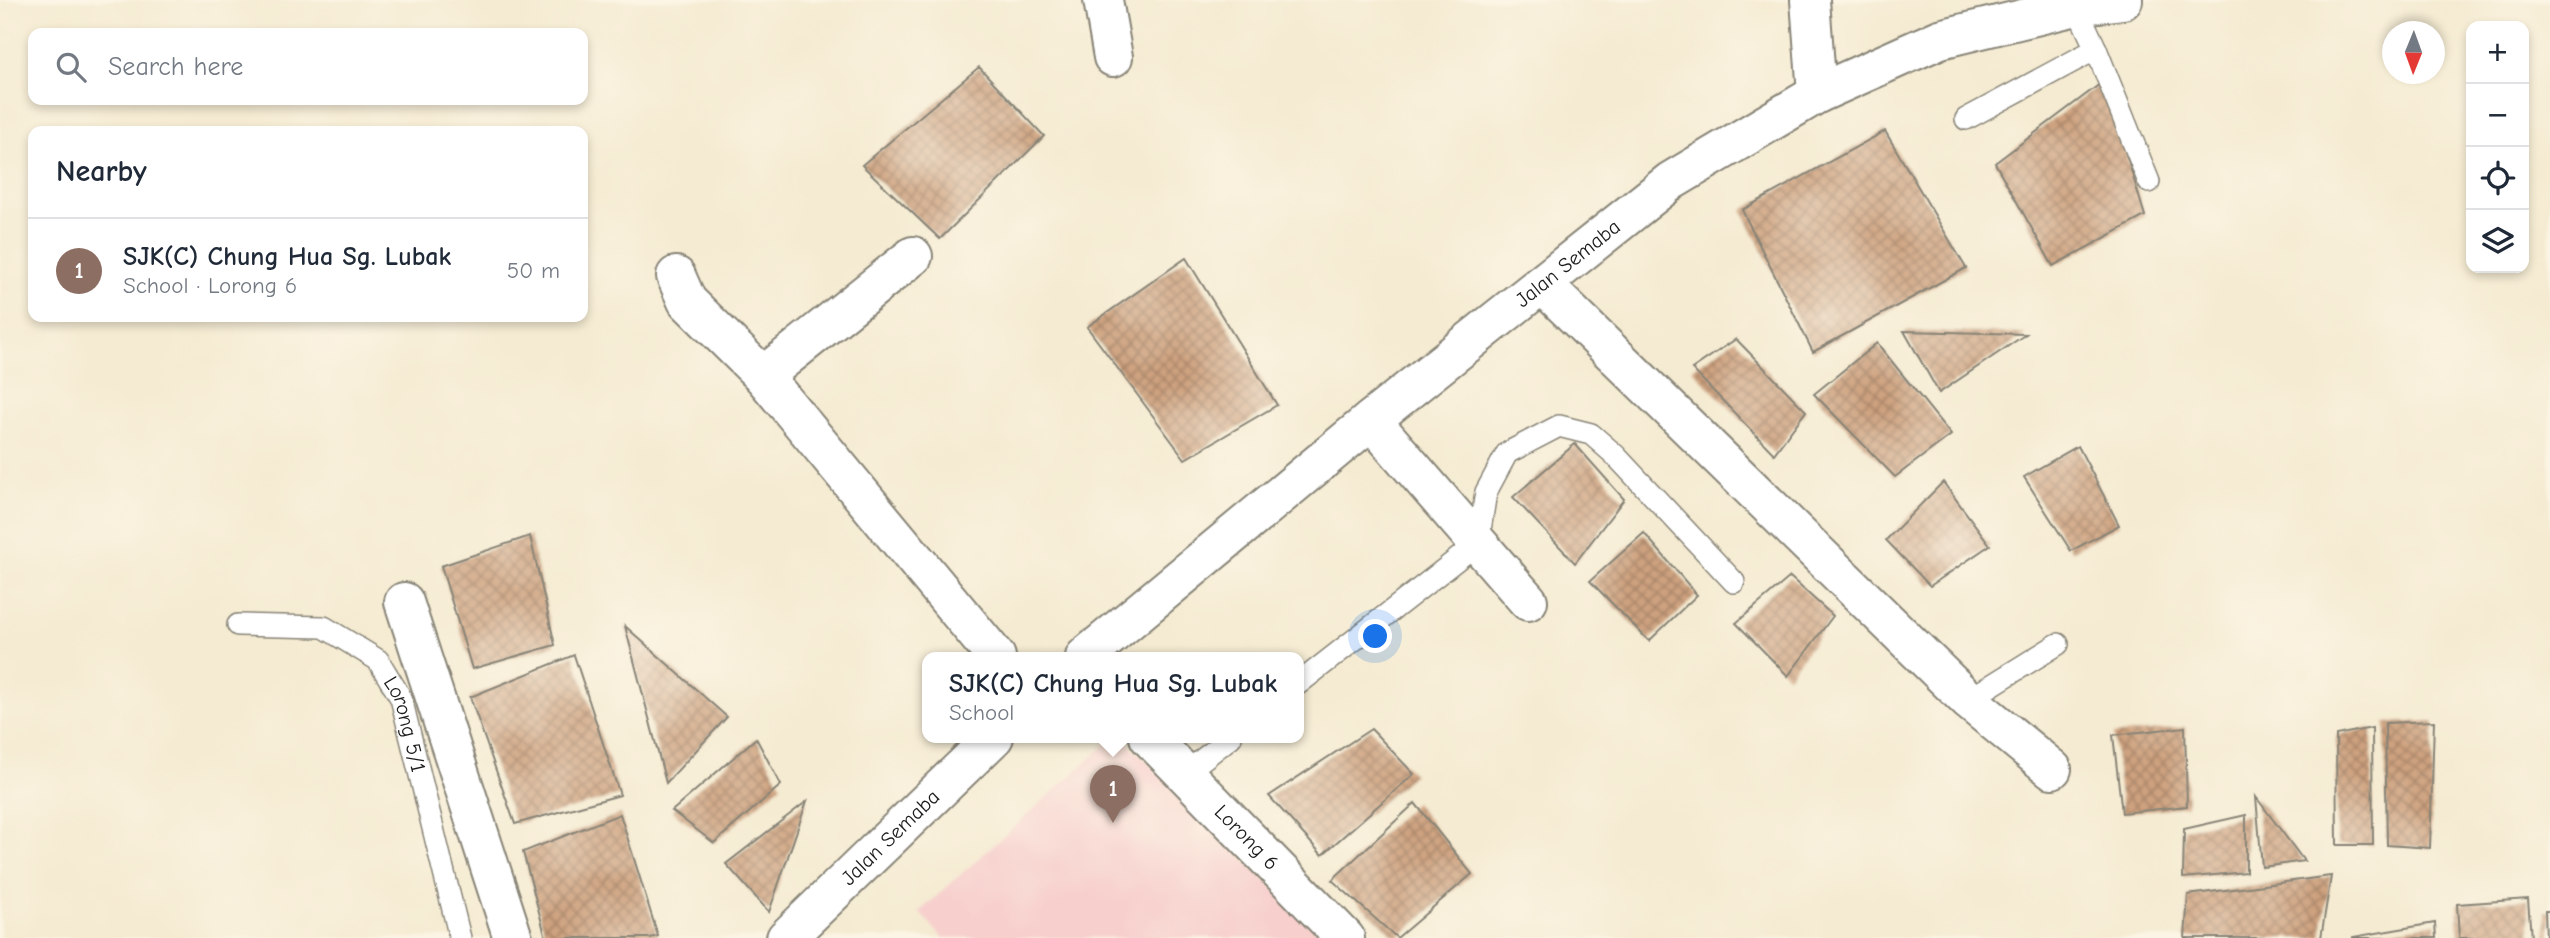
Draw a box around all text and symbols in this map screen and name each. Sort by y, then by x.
north arrow [2382,21,2445,84]
map controls [2466,21,2529,273]
button: + [2466,21,2529,84]
search box [28,28,588,105]
icon: search [52,48,90,86]
text: Search here [108,52,243,82]
button: − [2466,84,2529,147]
button: locate [2466,147,2529,210]
text: Nearby [56,154,147,189]
button: layers [2466,210,2529,273]
street label: Jalan Semaba [1511,214,1625,312]
text: SJK(C) Chung Hua Sg. Lubak [123,242,451,272]
text: 1 [74,257,84,284]
text: 50 m [507,257,560,284]
text: School · Lorong 6 [123,272,297,299]
your location [1358,619,1392,653]
popup [922,652,1304,743]
text: SJK(C) Chung Hua Sg. Lubak [949,669,1277,699]
street label: Lorong 5/1 [379,672,431,774]
text: School [949,699,1014,726]
pin: 1 [1090,765,1136,823]
street label: Jalan Semaba [836,784,944,890]
street label: Lorong 6 [1210,800,1284,875]

